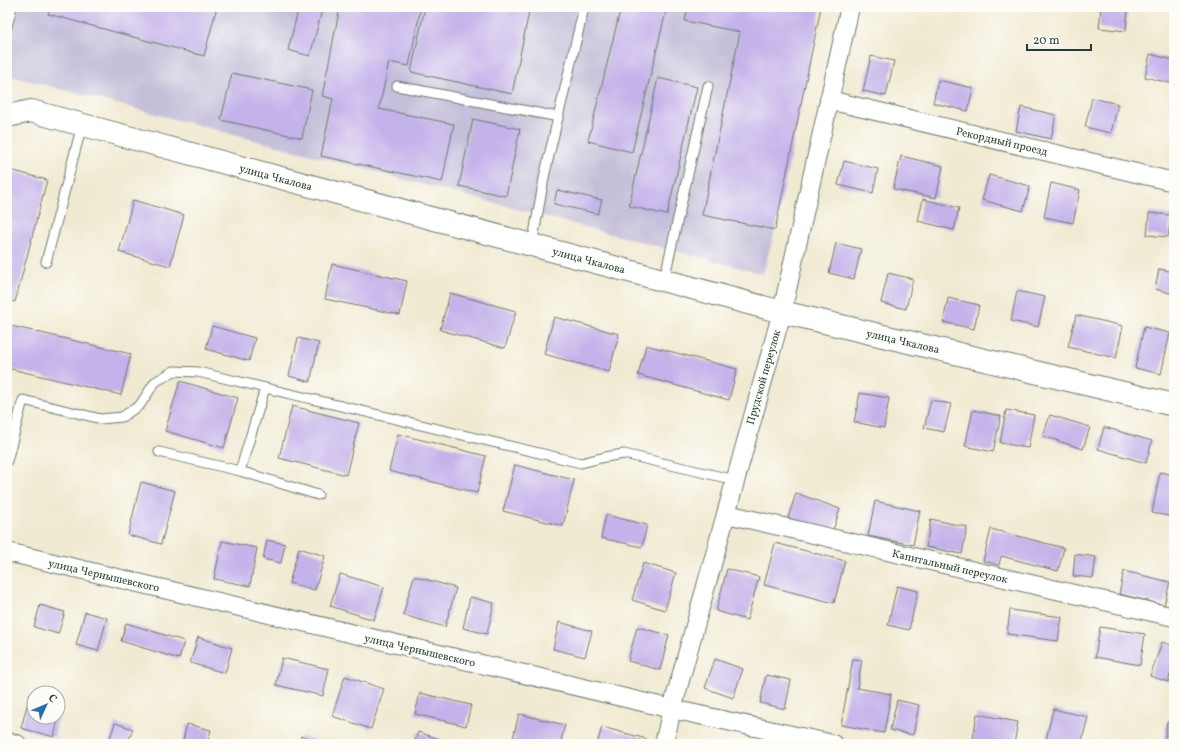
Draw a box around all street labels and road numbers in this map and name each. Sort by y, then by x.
street label: Рекордный проезд [954,125,1050,160]
street label: улица Чкалова [238,162,314,196]
street label: улица Чкалова [551,245,627,279]
street label: улица Чкалова [865,327,941,358]
street label: Прудской переулок [744,328,785,427]
street label: Капитальный переулок [890,547,1009,588]
street label: улица Чернышевского [47,556,161,597]
street label: улица Чернышевского [363,631,477,672]

